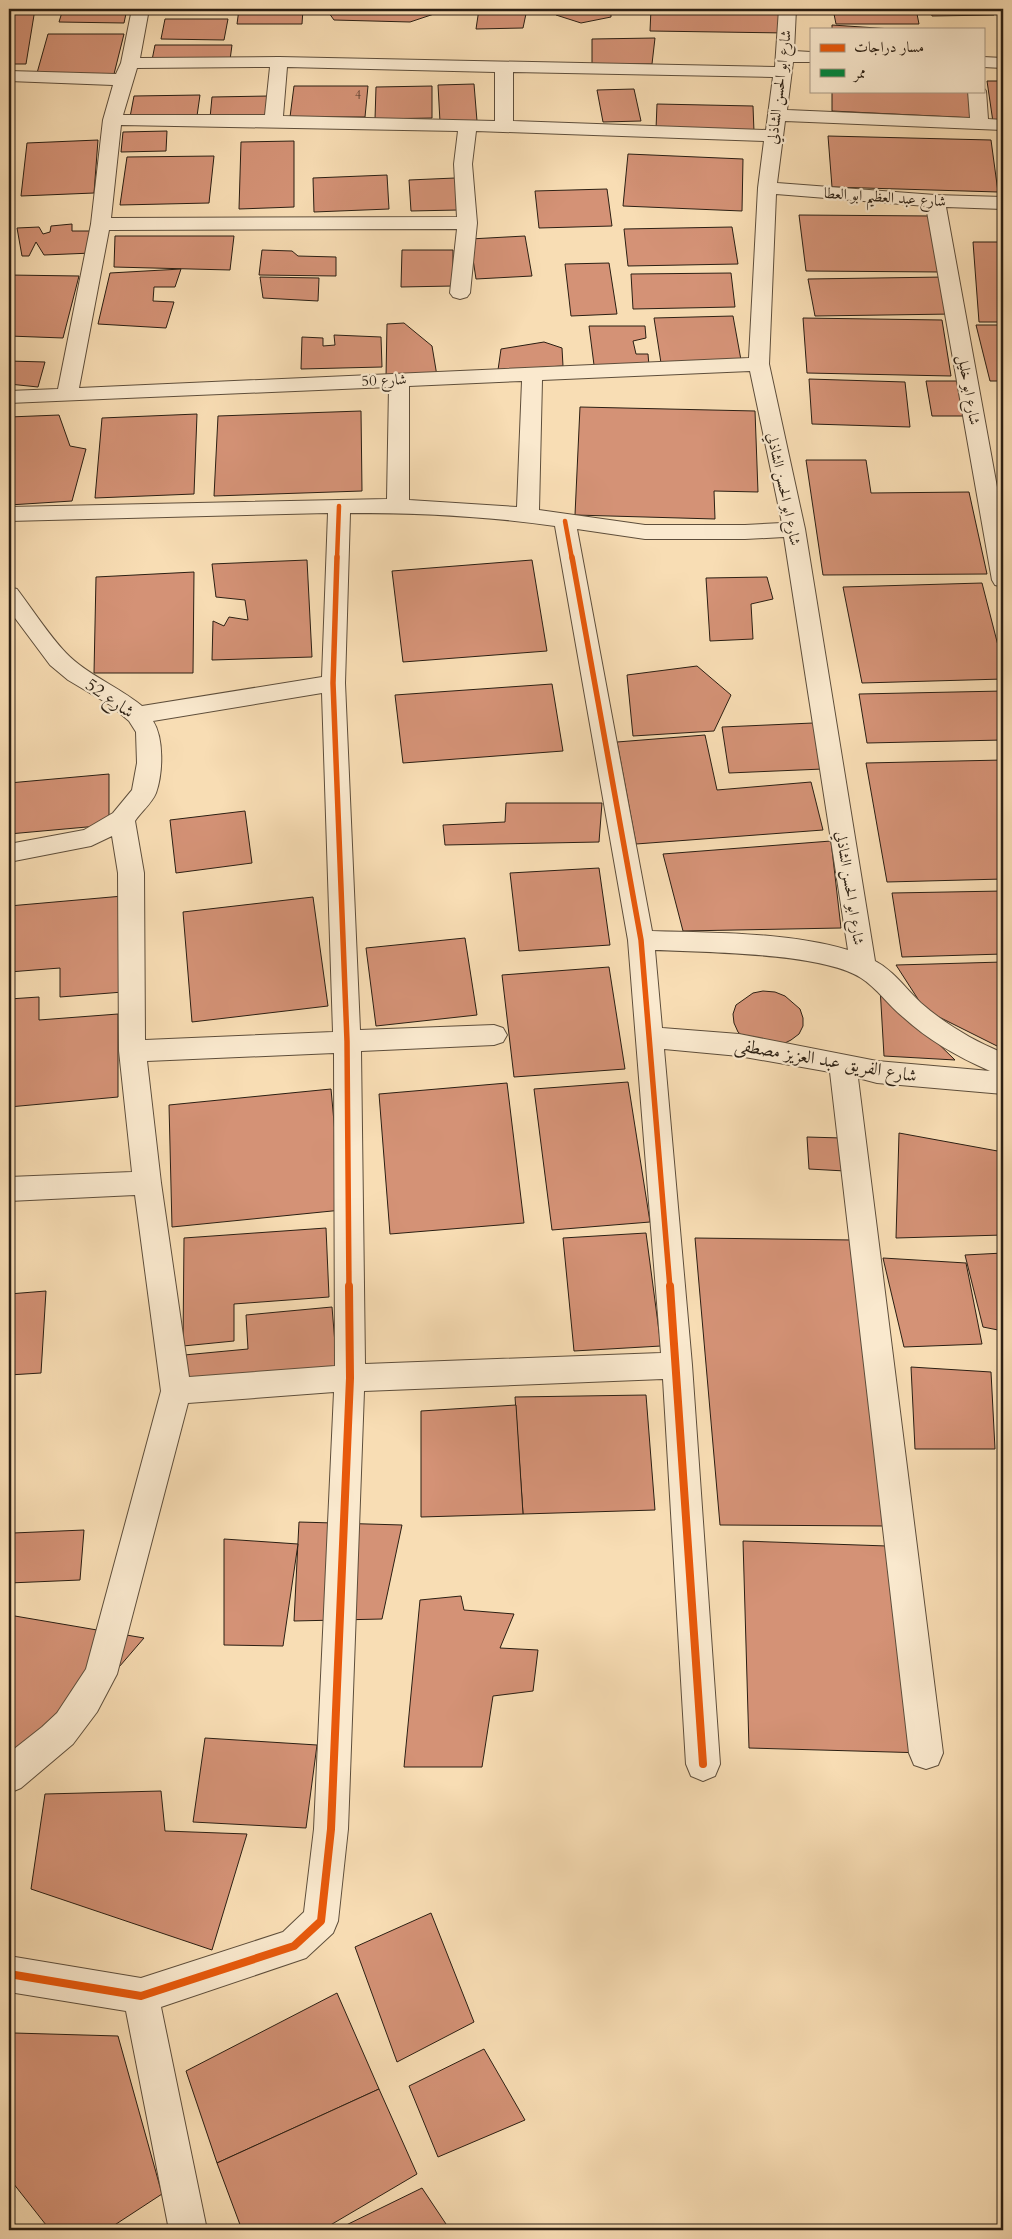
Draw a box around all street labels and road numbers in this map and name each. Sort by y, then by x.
street label: شارع ابو الحسن الشاذلي [762,29,799,146]
street label: شارع عبد العظيم ابو العطا [823,183,947,216]
street label: شارع ابو خليل [950,353,985,427]
street label: شارع 50 [361,369,407,394]
street label: شارع ابو الحسن الشاذلي [759,431,806,548]
street label: شارع 52 [79,673,139,726]
street label: شارع ابو الحسن الشاذلي [828,830,869,947]
street label: شارع الفريق عبد العزيز مصطفى [732,1032,919,1091]

